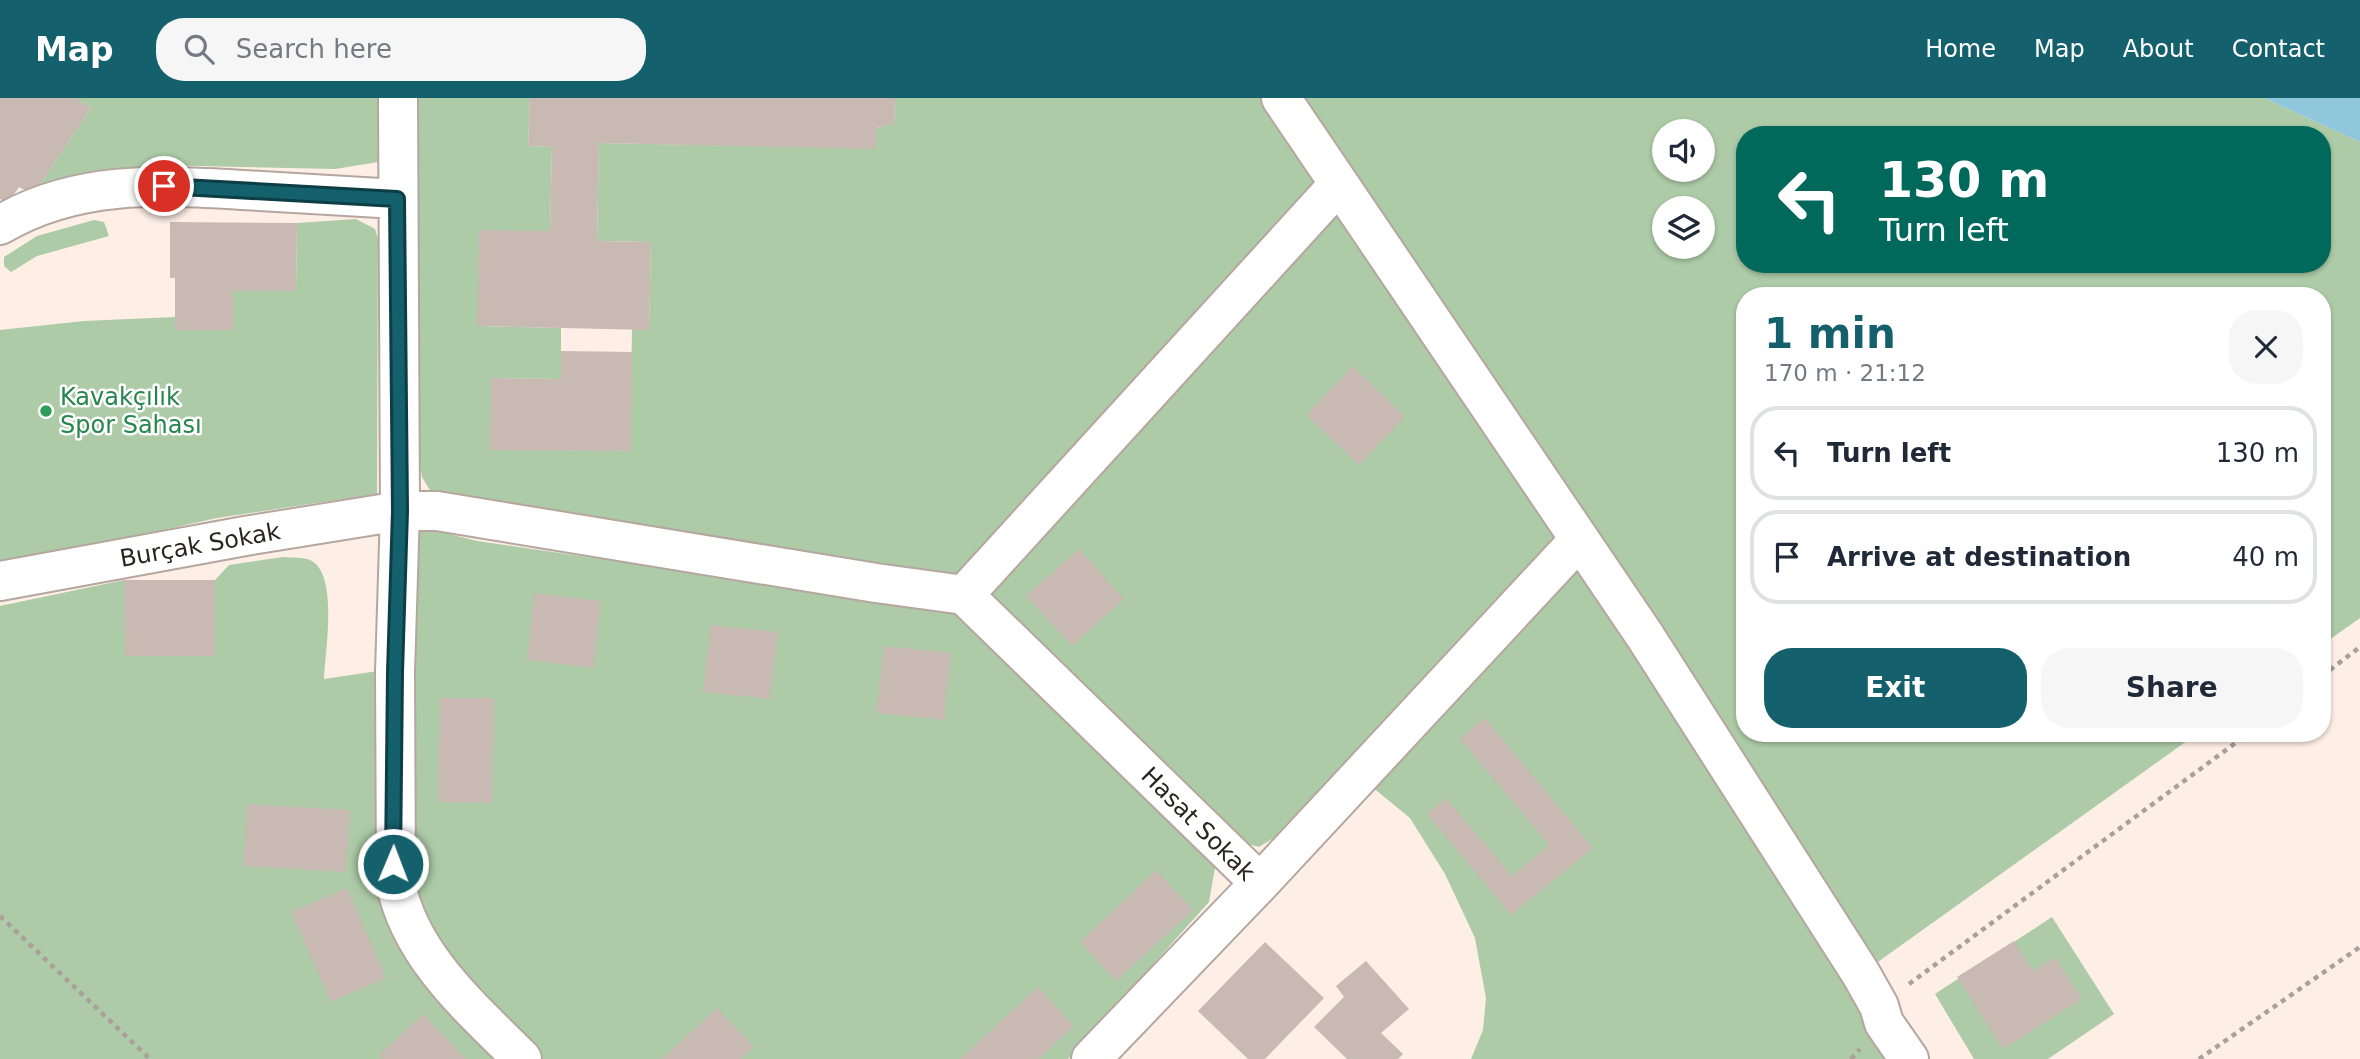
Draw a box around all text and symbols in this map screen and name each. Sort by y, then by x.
search box [156,18,646,81]
text: Map [35,30,114,69]
icon: search [180,30,218,68]
text: Search here [236,34,392,64]
text: Home [1925,35,1996,63]
text: Map [2034,35,2085,63]
text: About [2123,35,2194,63]
text: Contact [2232,35,2325,63]
map controls [1652,119,1715,259]
button: sound [1652,119,1715,182]
text: 130 m [1879,152,2049,209]
icon: left [1764,154,1855,245]
pin [134,156,194,216]
icon: arrive [145,167,183,205]
button: layers [1652,196,1715,259]
text: Turn left [1879,211,2009,249]
text: 1 min [1764,309,1896,358]
button: close [2229,310,2303,384]
text: 170 m · 21:12 [1764,360,1926,386]
place label: Kavakçılık Spor Sahası [60,383,202,439]
marker: Kavakçılık Spor Sahası [38,403,54,419]
icon: left [1768,434,1806,472]
text: Turn left [1827,438,1951,468]
text: 130 m [2216,438,2299,468]
street label: Burçak Sokak [118,517,283,573]
icon: arrive [1768,538,1806,576]
text: Arrive at destination [1827,542,2131,572]
text: 40 m [2232,542,2299,572]
button: Exit [1764,648,2027,728]
button: Share [2041,648,2303,728]
street label: Hasat Sokak [1135,761,1261,887]
position arrow [356,827,430,901]

